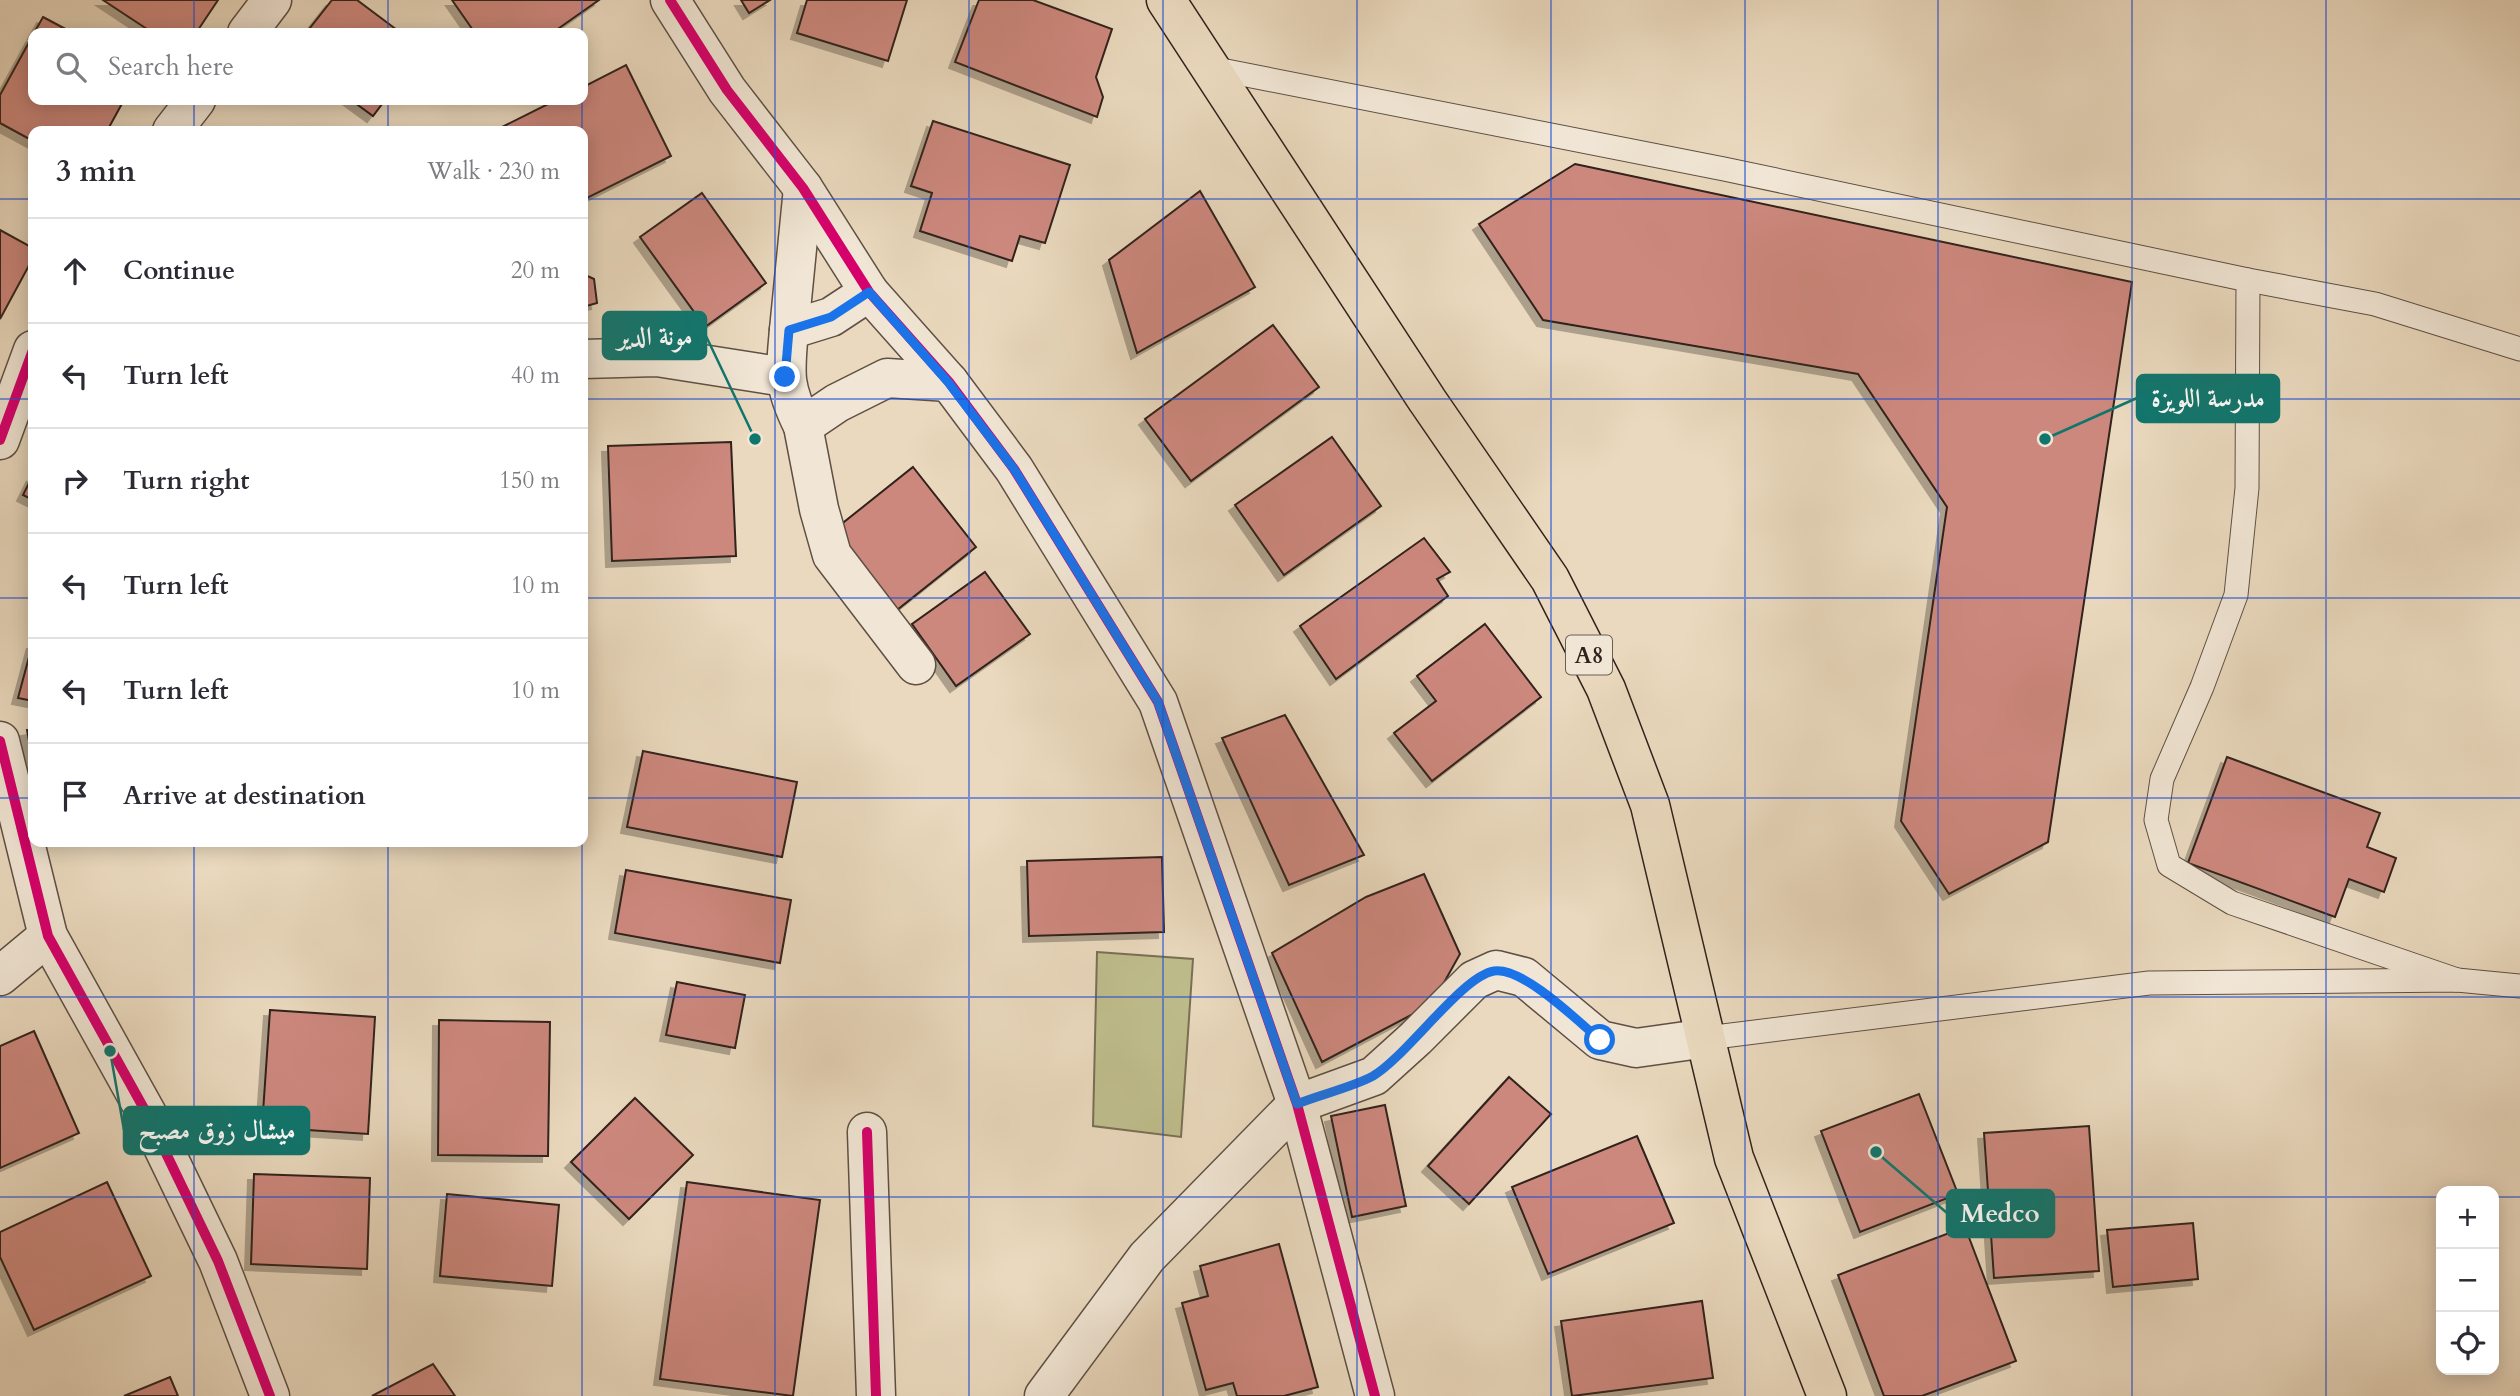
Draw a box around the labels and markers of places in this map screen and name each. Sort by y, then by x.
callout: مونة الدير [603,312,706,359]
callout: مدرسة اللويزة [2137,375,2279,422]
callout: ميشال زوق مصبح [124,1107,309,1154]
callout: Medco [1947,1190,2054,1237]

